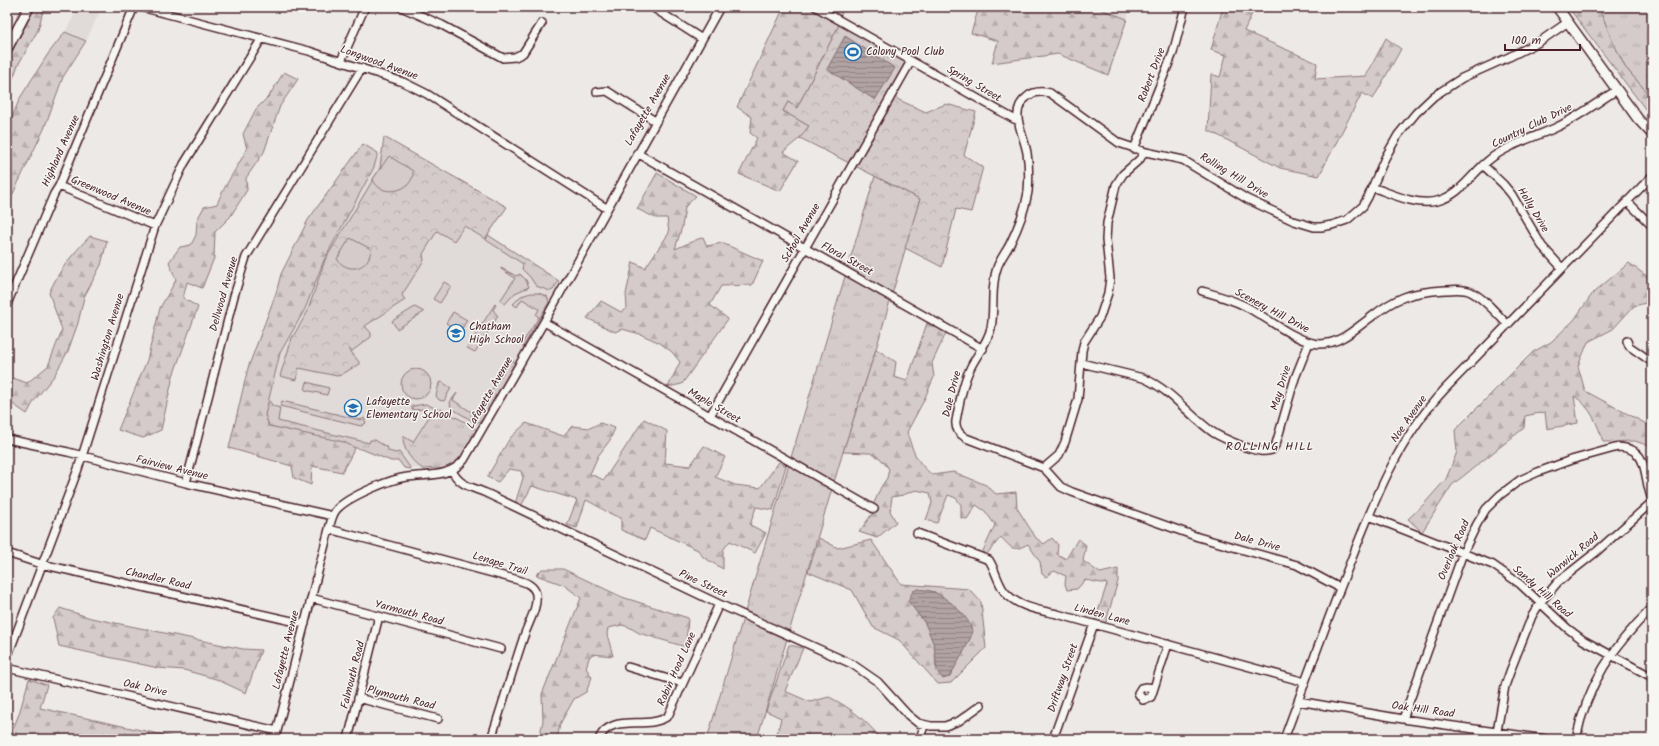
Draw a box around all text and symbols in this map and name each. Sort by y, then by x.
scale bar [1505,26,1580,52]
text: 100 m [1511,31,1542,50]
street label: Longwood Avenue [338,41,421,85]
sports icon: Colony Pool Club [843,42,863,62]
place label: Colony Pool Club [866,43,944,61]
street label: Robert Drive [1133,45,1171,105]
street label: Spring Street [943,61,1005,107]
street label: Lafayette Avenue [620,70,676,149]
street label: Country Club Drive [1489,99,1575,153]
street label: Highland Avenue [37,112,85,190]
street label: Rolling Hill Drive [1196,148,1272,204]
street label: Greenwood Avenue [68,171,154,221]
street label: Holly Drive [1512,184,1554,236]
street label: School Avenue [777,200,825,266]
street label: Floral Street [818,237,877,281]
street label: Dellwood Avenue [205,254,243,334]
street label: Scenery Hill Drive [1231,284,1313,338]
street label: Washington Avenue [86,291,130,383]
place label: Chatham High School [469,318,524,349]
school or university icon: Chatham High School [446,323,466,343]
street label: Lafayette Avenue [462,353,518,432]
street label: May Drive [1266,363,1296,413]
street label: Dale Drive [938,369,966,419]
street label: Maple Street [684,383,745,429]
street label: Noe Avenue [1386,392,1432,446]
place label: Lafayette Elementary School [366,393,452,424]
school or university icon: Lafayette Elementary School [343,398,363,418]
district label: ROLLING HILL [1226,437,1314,456]
street label: Fairview Avenue [134,450,210,486]
street label: Overlook Road [1433,516,1475,583]
street label: Dale Drive [1232,527,1282,557]
street label: Warwick Road [1543,528,1604,583]
street label: Lenape Trail [470,547,530,581]
street label: Sandy Hill Road [1508,561,1576,623]
street label: Chandler Road [123,563,193,595]
street label: Pine Street [676,565,731,603]
street label: Yarmouth Road [372,595,446,631]
street label: Linden Lane [1072,599,1132,631]
street label: Lafayette Avenue [267,609,305,691]
street label: Robin Hood Lane [653,629,701,709]
street label: Falmouth Road [336,639,370,711]
street label: Driftway Street [1043,640,1083,715]
street label: Oak Drive [121,674,169,702]
street label: Plymouth Road [365,681,437,715]
street label: Oak Hill Road [1390,697,1456,723]

